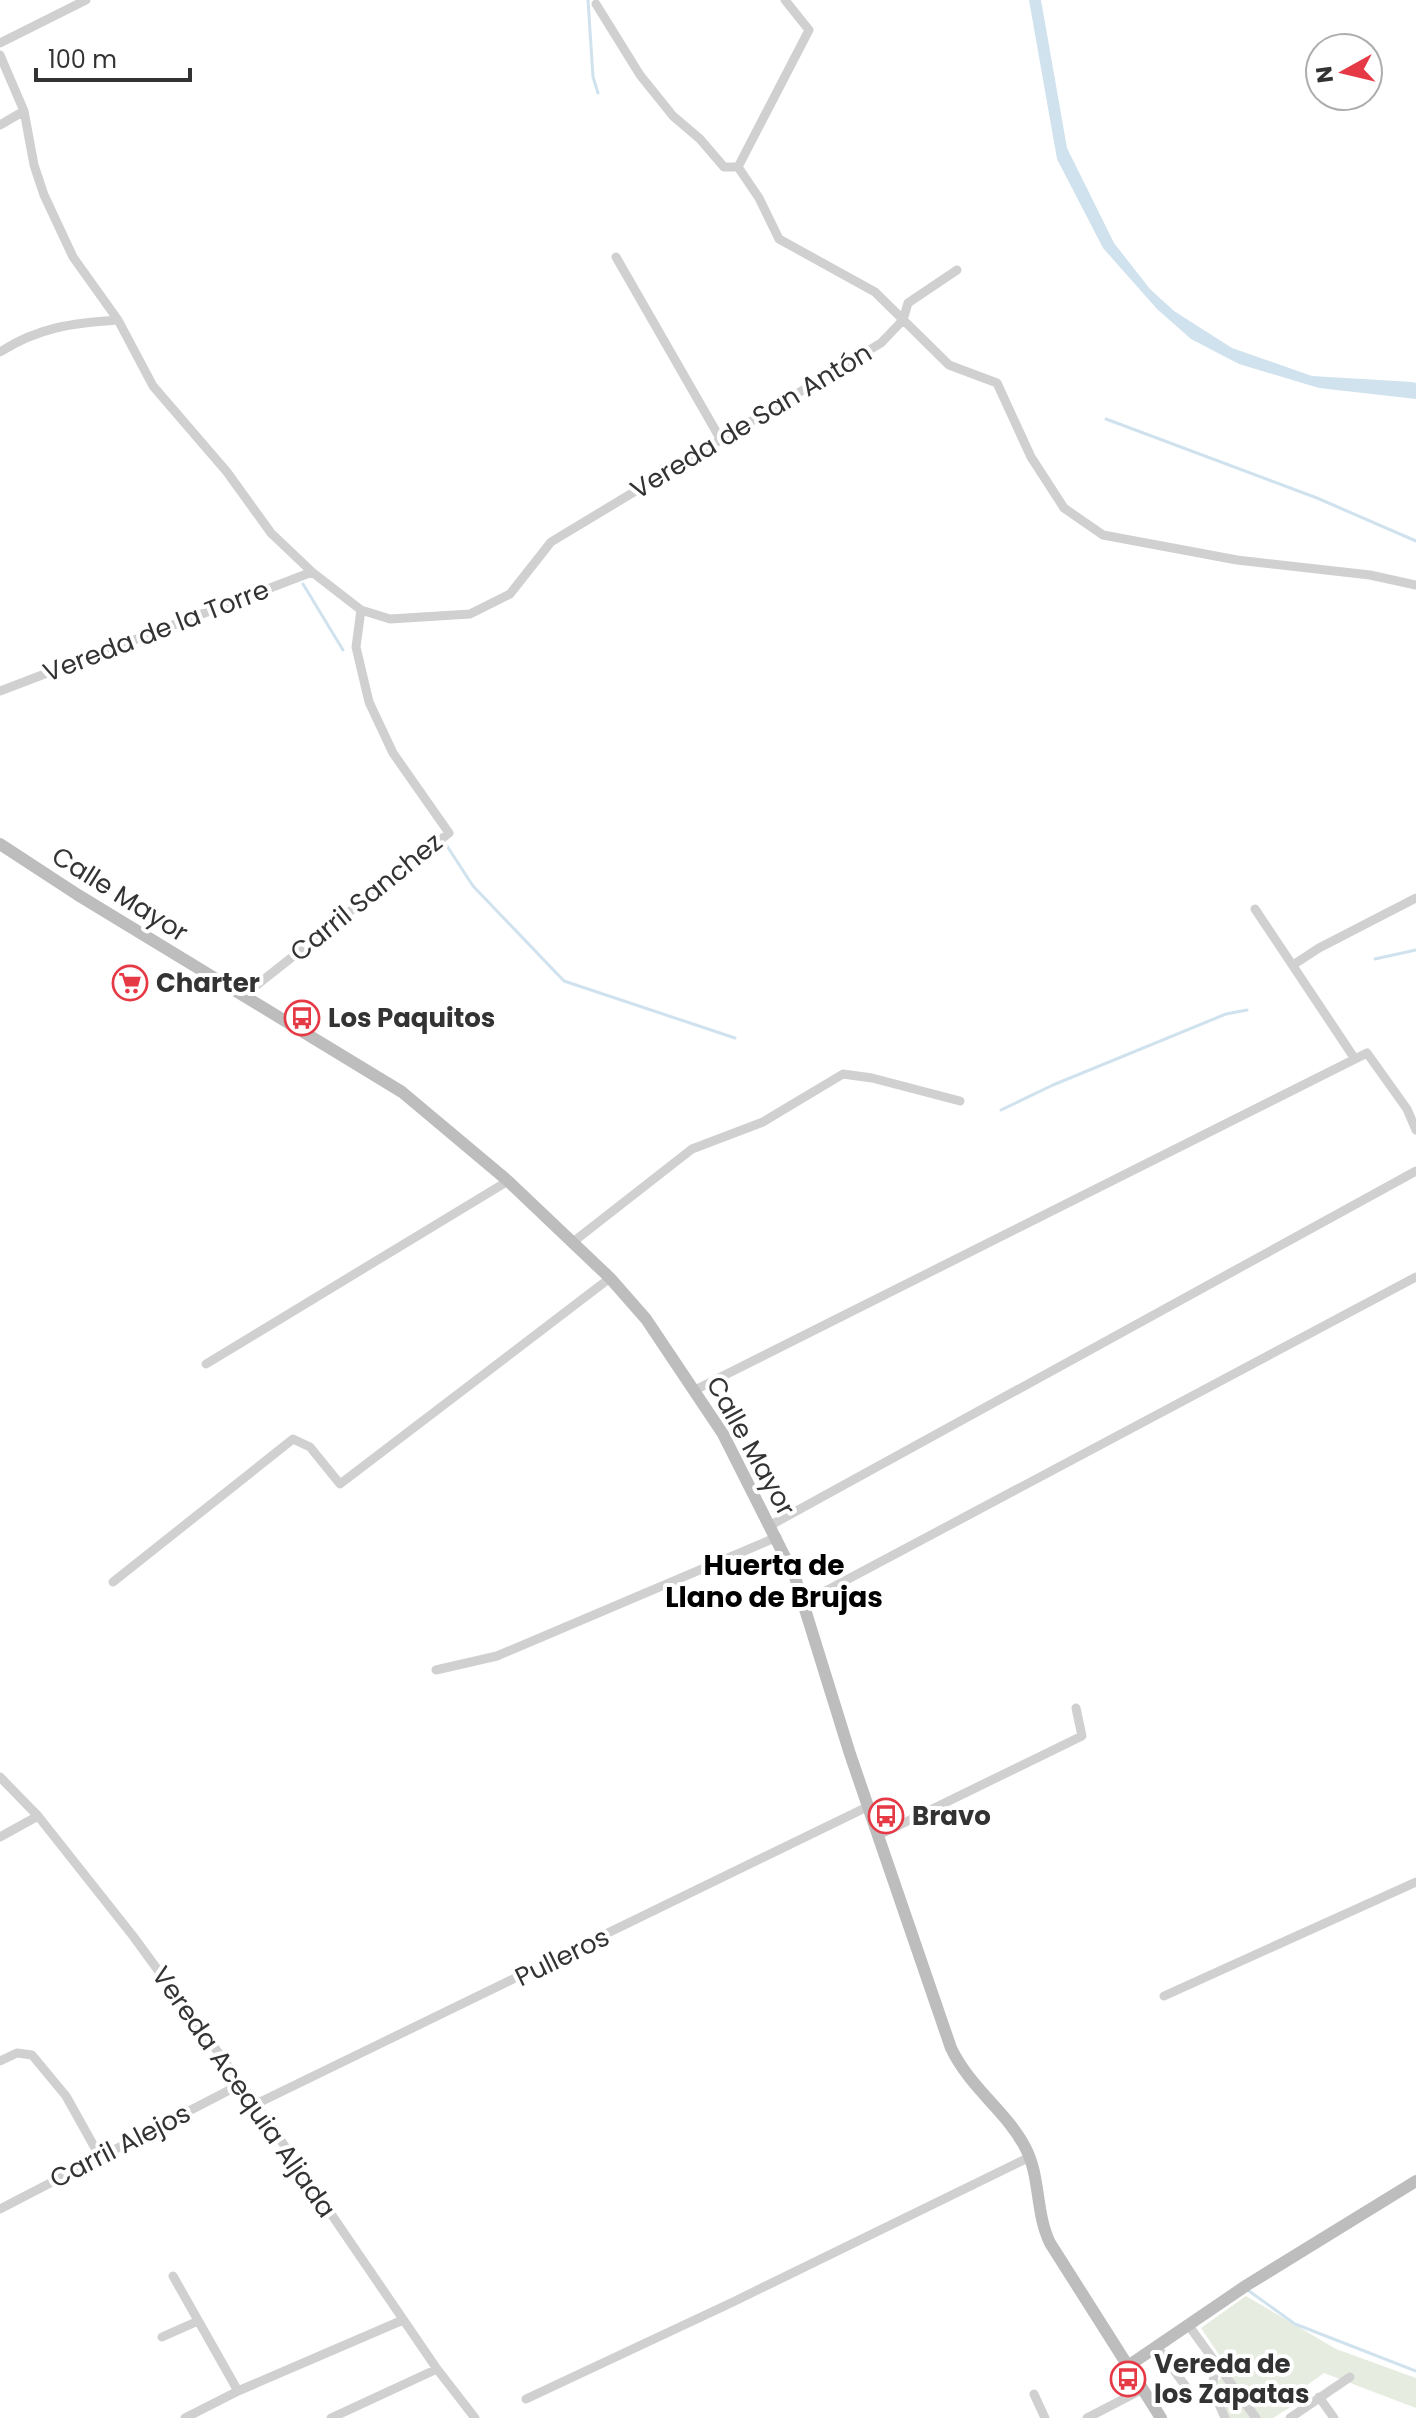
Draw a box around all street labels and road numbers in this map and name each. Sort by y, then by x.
street label: Vereda de San Antón [624,335,878,507]
street label: Vereda de la Torre [38,571,274,691]
street label: Carril Sanchez [282,824,450,970]
street label: Calle Mayor [45,838,195,950]
street label: Calle Mayor [698,1370,804,1522]
street label: Pulleros [509,1919,615,1995]
street label: Vereda Acequia Aljada [143,1959,345,2225]
street label: Carril Alejos [43,2095,197,2197]

